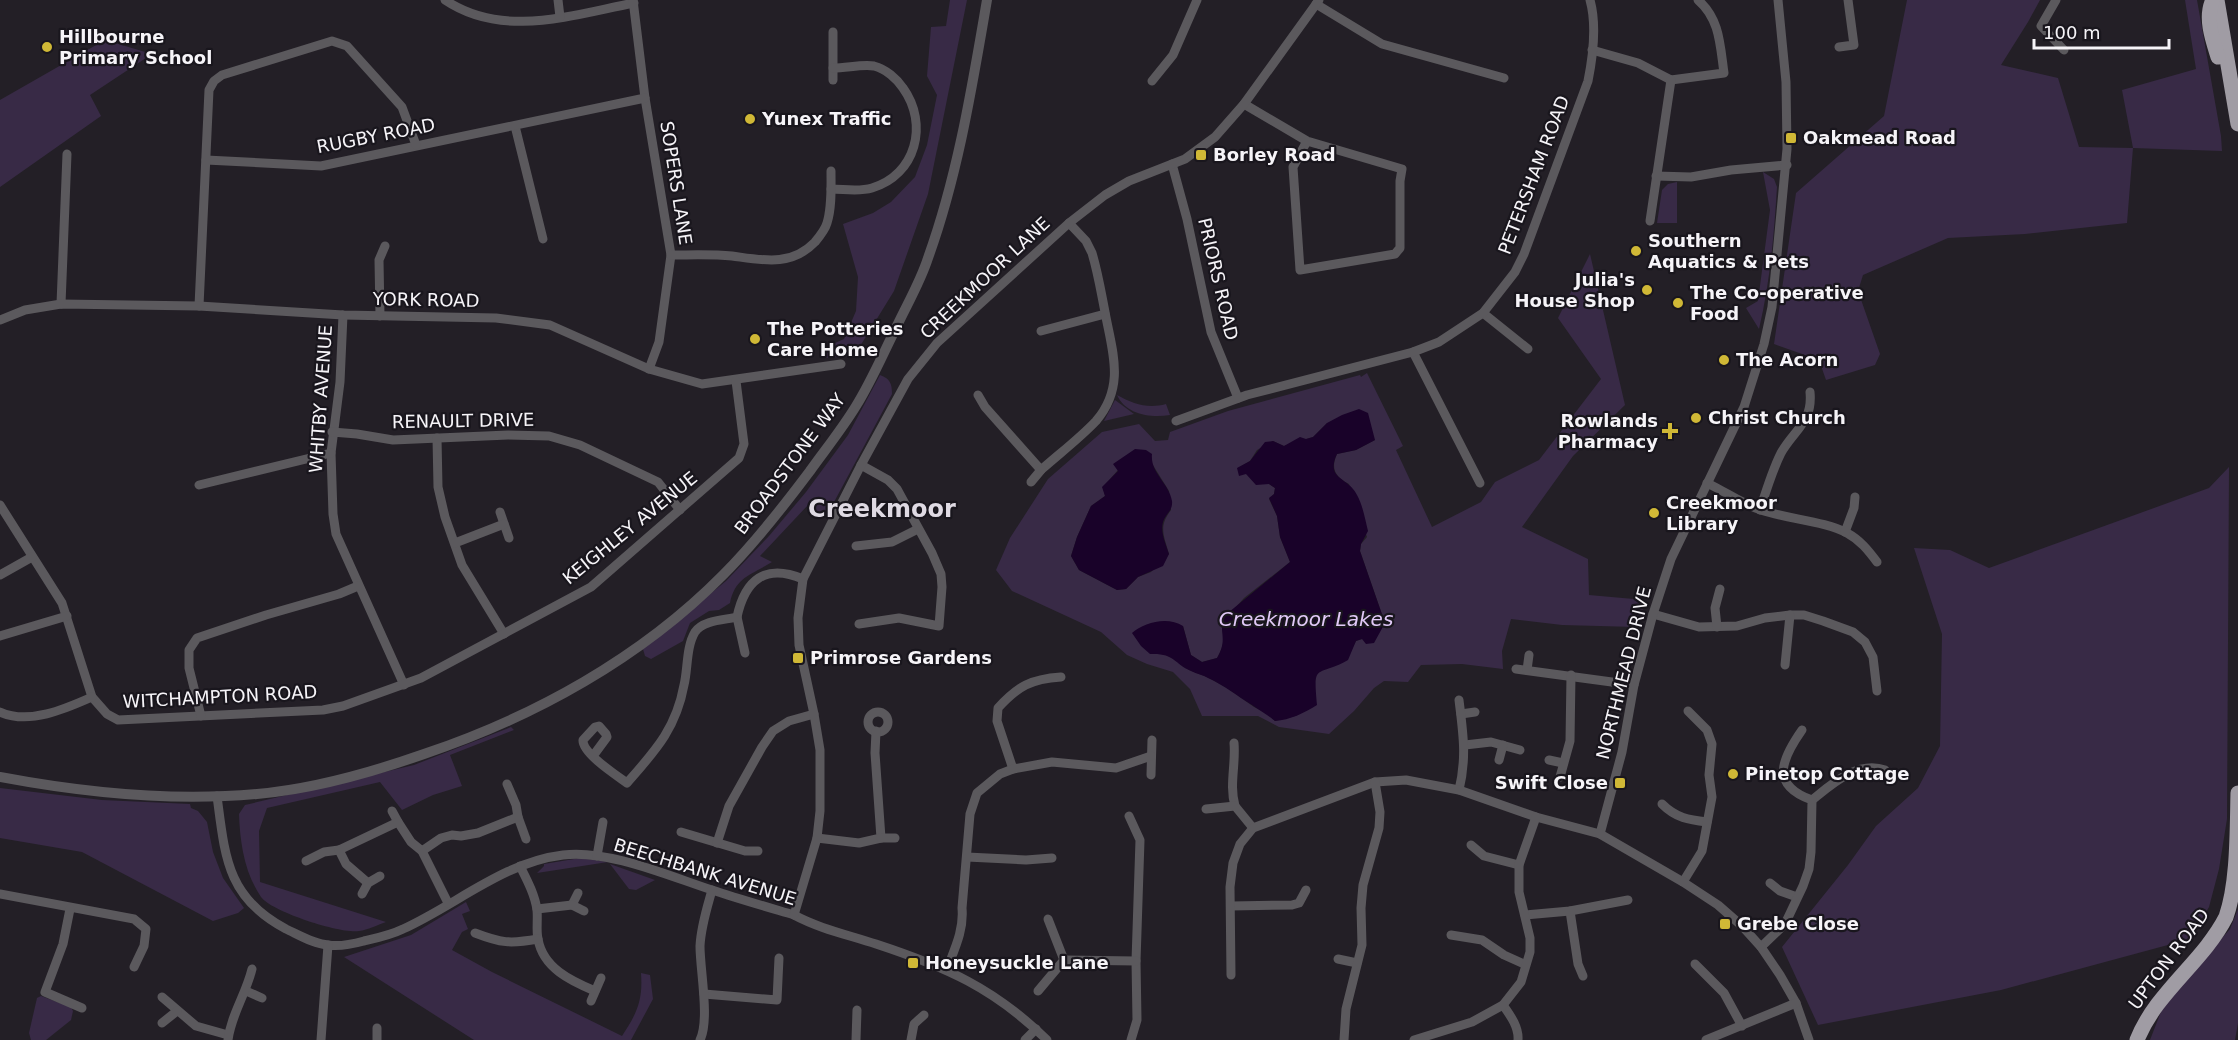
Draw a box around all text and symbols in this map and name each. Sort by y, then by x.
scale bar [2034,12,2169,50]
text: 100 m [2043,22,2101,43]
place label: Hillbourne Primary School [59,26,212,68]
marker: Hillbourne Primary School [40,40,54,54]
street label: PETERSHAM ROAD [1494,93,1573,257]
place label: Yunex Traffic [761,108,892,129]
marker: Yunex Traffic [743,112,757,126]
street label: RUGBY ROAD [315,114,437,157]
street label: SOPERS LANE [656,120,697,246]
place label: Oakmead Road [1803,127,1956,148]
marker: Oakmead Road [1784,131,1798,145]
place label: Borley Road [1213,144,1336,165]
marker: Borley Road [1194,148,1208,162]
street label: CREEKMOOR LANE [916,212,1054,343]
street label: PRIORS ROAD [1194,216,1243,342]
place label: Southern Aquatics & Pets [1648,230,1809,272]
marker: Southern Aquatics & Pets [1629,244,1643,258]
place label: Julia's House Shop [1515,269,1635,311]
place label: The Co-operative Food [1690,282,1864,324]
marker: Julia's House Shop [1640,283,1654,297]
street label: YORK ROAD [371,288,480,311]
marker: The Co-operative Food [1671,296,1685,310]
place label: The Potteries Care Home [767,318,904,360]
street label: WHITBY AVENUE [305,324,336,474]
marker: The Potteries Care Home [748,332,762,346]
place label: The Acorn [1736,349,1838,370]
marker: The Acorn [1717,353,1731,367]
street label: BROADSTONE WAY [730,388,850,538]
place label: Christ Church [1708,407,1846,428]
street label: RENAULT DRIVE [392,409,534,432]
place label: Rowlands Pharmacy [1558,410,1658,452]
marker: Christ Church [1689,411,1703,425]
marker: Rowlands Pharmacy [1663,424,1677,438]
street label: KEIGHLEY AVENUE [558,467,701,588]
place label: Creekmoor Library [1666,492,1777,534]
district label: Creekmoor [808,495,956,523]
marker: Creekmoor Library [1647,506,1661,520]
street label: NORTHMEAD DRIVE [1592,584,1655,762]
water label: Creekmoor Lakes [1219,607,1393,631]
place label: Primrose Gardens [810,647,992,668]
marker: Primrose Gardens [791,651,805,665]
street label: WITCHAMPTON ROAD [122,681,318,712]
place label: Pinetop Cottage [1745,763,1910,784]
marker: Pinetop Cottage [1726,767,1740,781]
place label: Swift Close [1495,772,1608,793]
marker: Swift Close [1613,776,1627,790]
street label: BEECHBANK AVENUE [611,834,799,909]
street label: UPTON ROAD [2124,904,2213,1013]
place label: Grebe Close [1737,913,1859,934]
marker: Grebe Close [1718,917,1732,931]
place label: Honeysuckle Lane [925,952,1109,973]
marker: Honeysuckle Lane [906,956,920,970]

